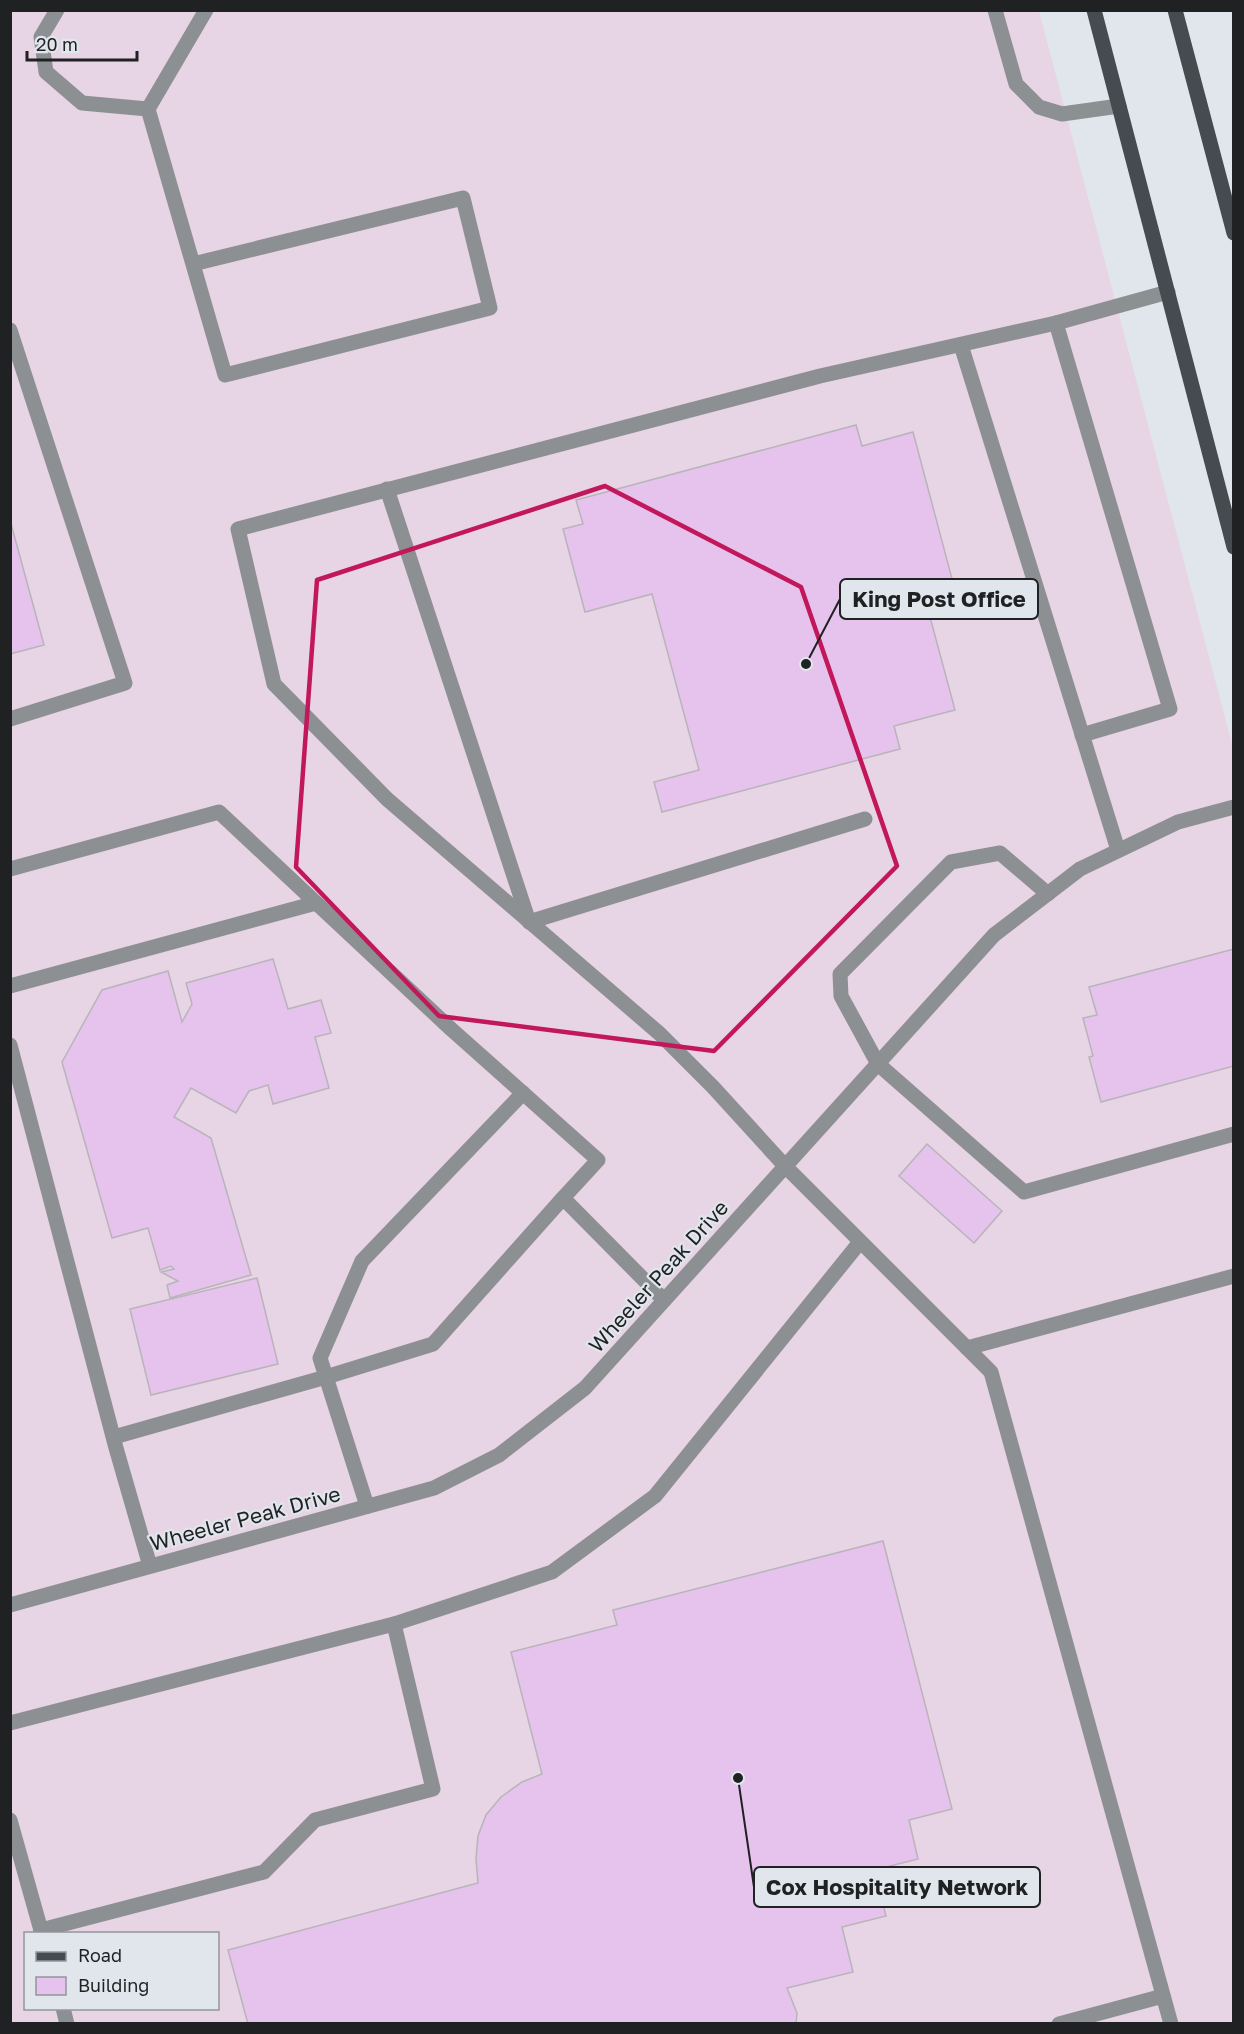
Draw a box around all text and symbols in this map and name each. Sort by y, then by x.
scale bar [27,24,136,62]
text: 20 m [36,33,78,55]
callout: King Post Office [840,579,1038,619]
text: King Post Office [852,585,1026,612]
street label: Wheeler Peak Drive [583,1194,733,1358]
street label: Wheeler Peak Drive [147,1480,343,1556]
callout: Cox Hospitality Network [754,1867,1040,1907]
text: Cox Hospitality Network [766,1873,1028,1900]
legend [24,1932,219,2010]
text: Road [78,1944,122,1966]
text: Building [78,1974,149,1996]

